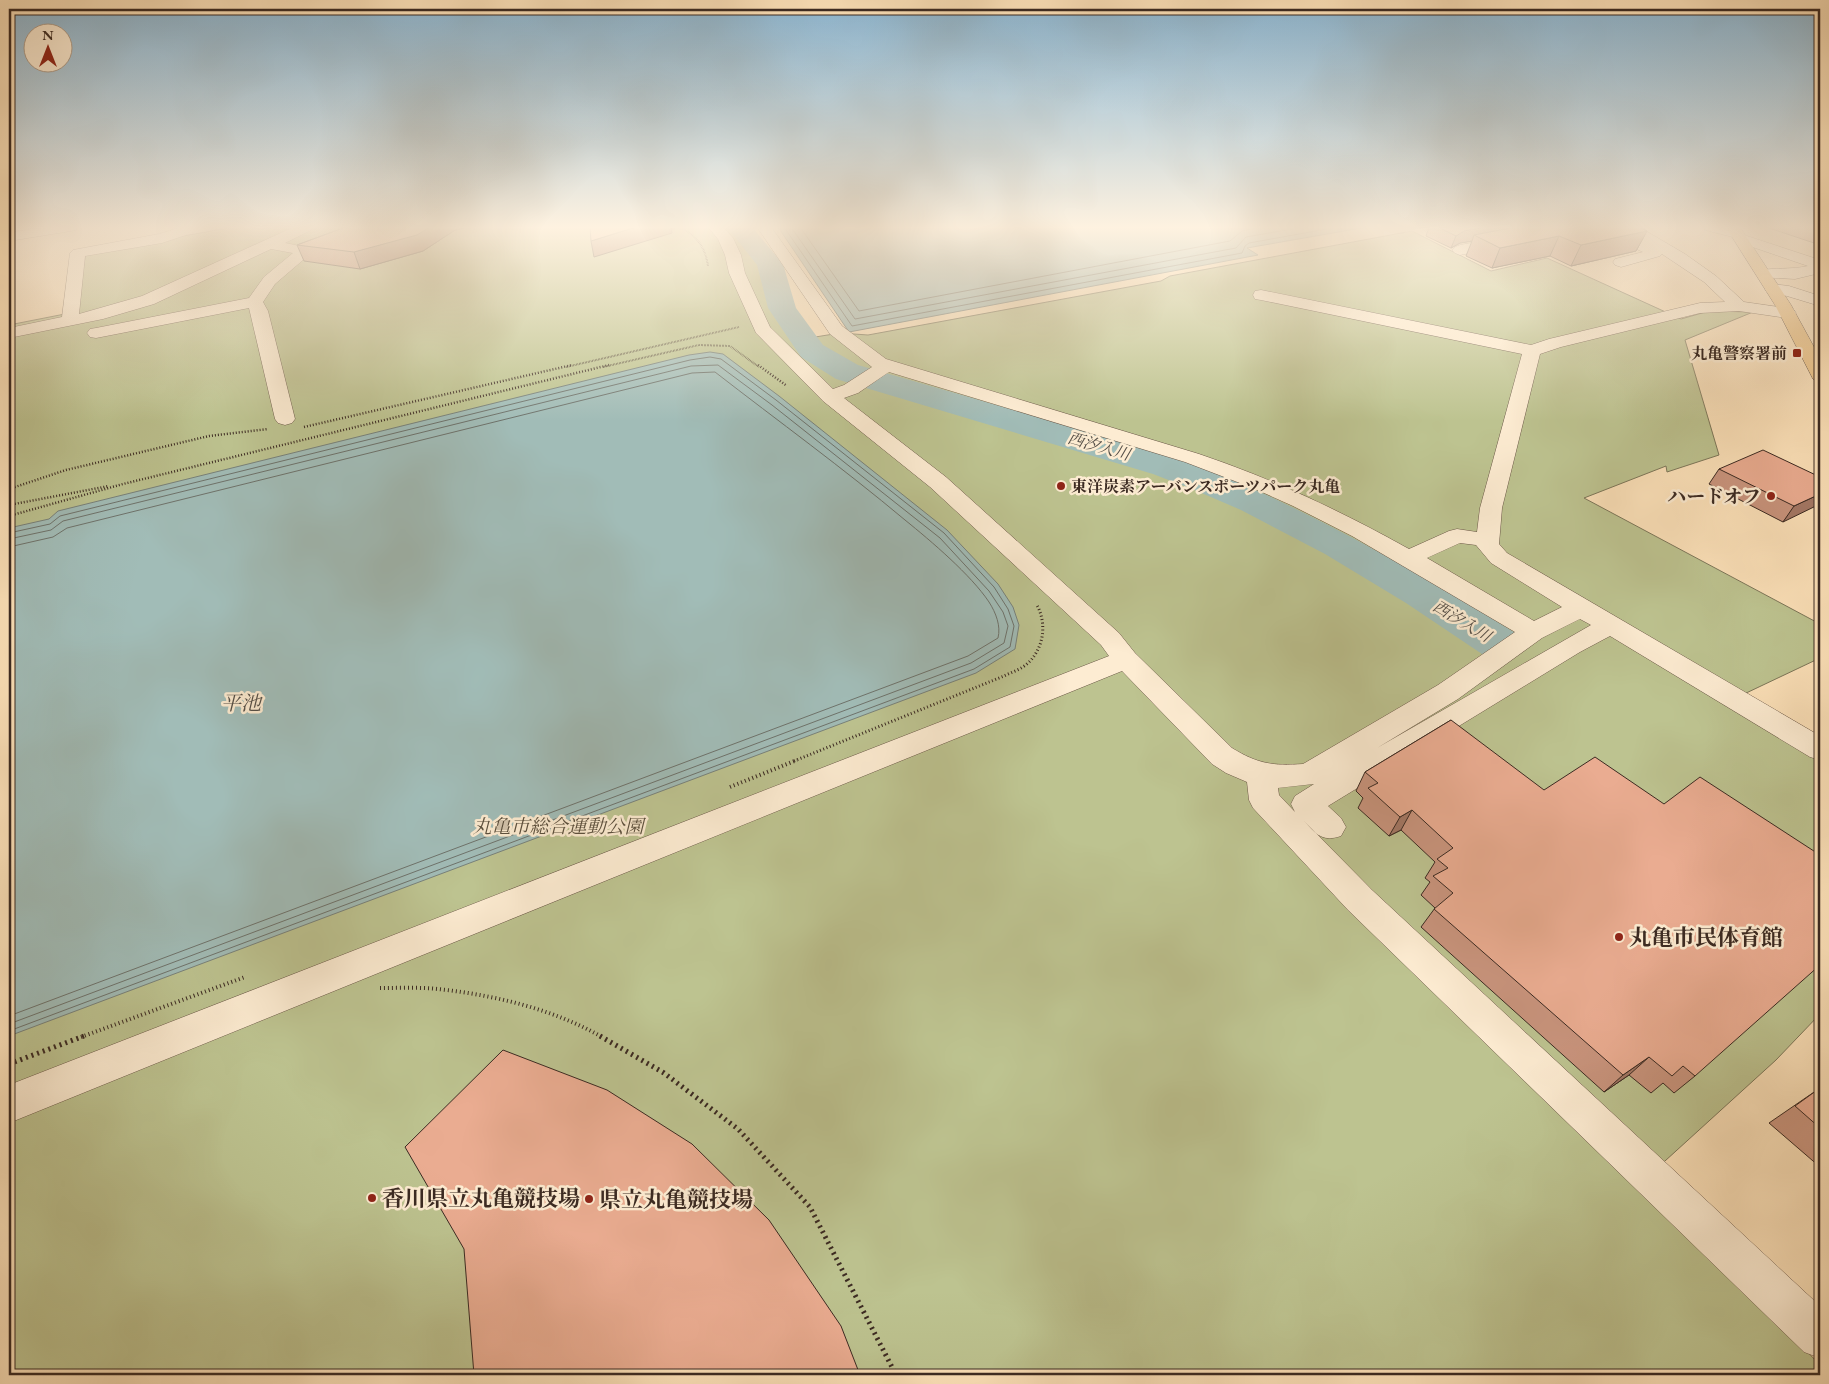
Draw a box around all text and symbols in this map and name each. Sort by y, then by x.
north arrow [22,22,72,72]
text: N [42,26,54,44]
place label: 丸亀警察署前 [1691,343,1787,364]
marker: 丸亀警察署前 [1791,347,1803,359]
water label: 西汐入川 [1065,427,1135,465]
place label: 東洋炭素アーバンスポーツパーク丸亀 [1071,476,1340,497]
marker: 東洋炭素アーバンスポーツパーク丸亀 [1055,480,1067,492]
place label: ハードオフ [1667,484,1761,509]
marker: ハードオフ [1765,490,1777,502]
water label: 西汐入川 [1429,596,1497,648]
water label: 平池 [221,690,263,716]
park label: 丸亀市総合運動公園 [472,814,646,839]
place label: 丸亀市民体育館 [1629,923,1783,952]
marker: 丸亀市民体育館 [1613,931,1625,943]
place label: 香川県立丸亀競技場 [382,1184,580,1213]
place label: 県立丸亀競技場 [599,1185,753,1214]
marker: 香川県立丸亀競技場 [366,1192,378,1204]
marker: 県立丸亀競技場 [583,1193,595,1205]

